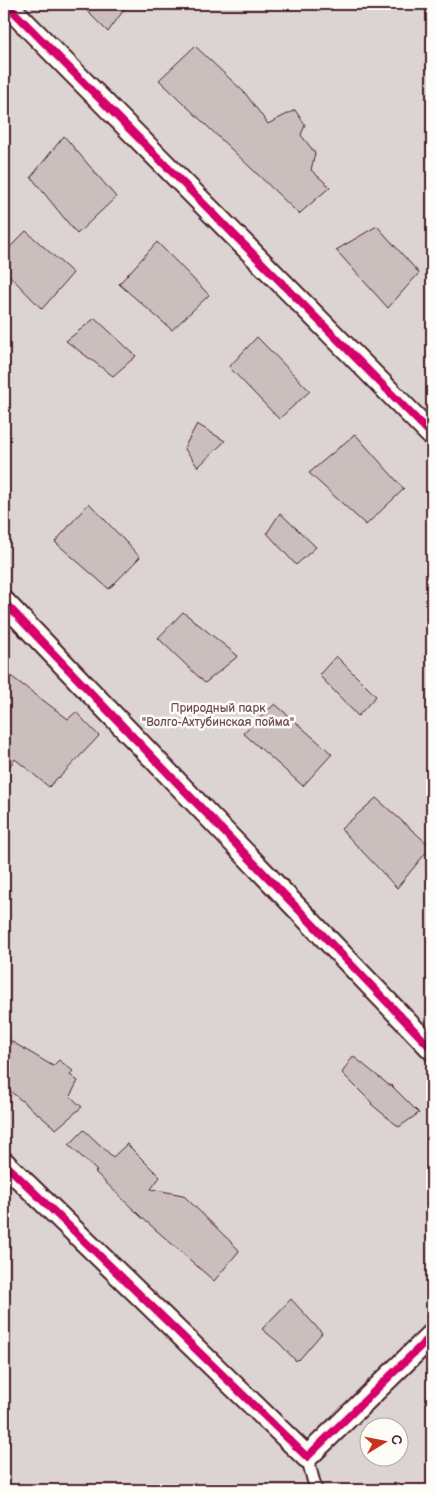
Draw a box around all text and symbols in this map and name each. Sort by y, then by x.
park label: Природный парк "Волго-Ахтубинская пойма" [142,701,294,730]
north arrow [358,1416,408,1466]
text: С [387,1434,406,1446]

